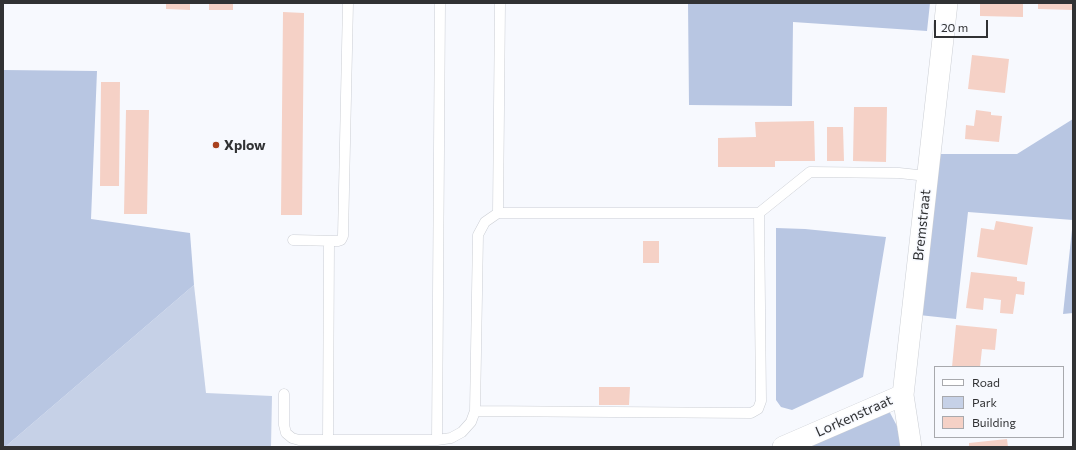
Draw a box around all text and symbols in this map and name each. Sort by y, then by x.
scale bar [936,12,990,38]
text: 20 m [941,20,968,34]
place label: Xplow [224,137,266,153]
marker: Xplow [211,140,221,150]
street label: Bremstraat [910,188,934,262]
legend [934,366,1064,438]
text: Road [972,375,1000,389]
street label: Lorkenstraat [813,392,895,440]
text: Park [972,395,997,409]
text: Building [972,415,1016,429]

